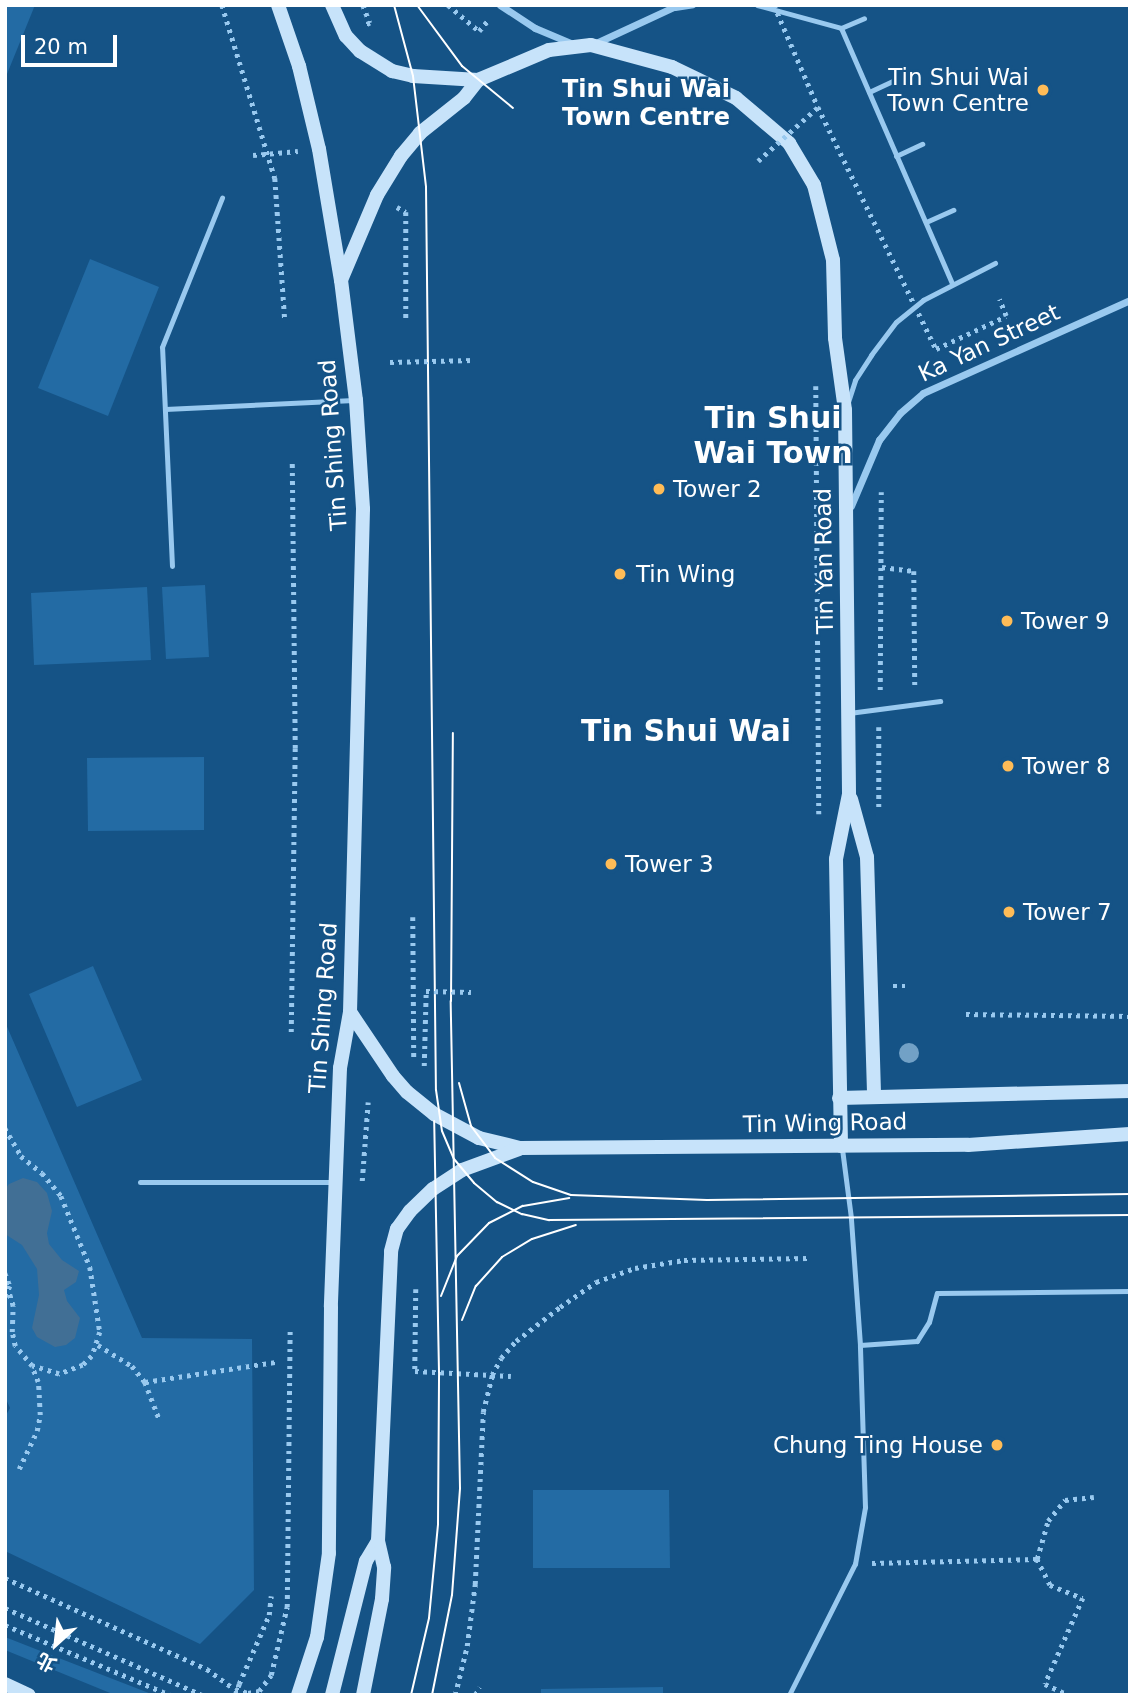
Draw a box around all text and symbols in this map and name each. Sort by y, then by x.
scale bar [24,21,121,65]
text: 20 m [34,35,88,59]
place label: Tin Shui Wai Town Centre [887,63,1029,117]
district label: Tin Shui Wai Town Centre [562,76,730,132]
marker: Tin Shui Wai Town Centre [1035,82,1051,98]
street label: Ka Yan Street [914,298,1064,388]
street label: Tin Shing Road [313,359,353,531]
district label: Tin Shui Wai Town [693,400,853,470]
place label: Tower 2 [673,475,762,503]
marker: Tower 2 [651,481,667,497]
street label: Tin Yan Road [809,488,839,634]
place label: Tin Wing [636,560,735,588]
marker: Tin Wing [610,564,630,584]
place label: Tower 9 [1021,607,1110,635]
marker: Tower 9 [999,613,1015,629]
district label: Tin Shui Wai [581,713,791,749]
place label: Tower 8 [1022,752,1111,780]
marker: Tower 8 [1000,758,1016,774]
place label: Tower 3 [625,850,714,878]
marker: Tower 3 [603,856,619,872]
place label: Tower 7 [1023,898,1112,926]
marker: Tower 7 [1001,904,1017,920]
street label: Tin Shing Road [303,922,343,1094]
street label: Tin Wing Road [743,1108,907,1138]
place label: Chung Ting House [773,1431,983,1459]
marker: Chung Ting House [989,1437,1005,1453]
north arrow [21,1609,91,1679]
text: 北 [33,1649,60,1677]

